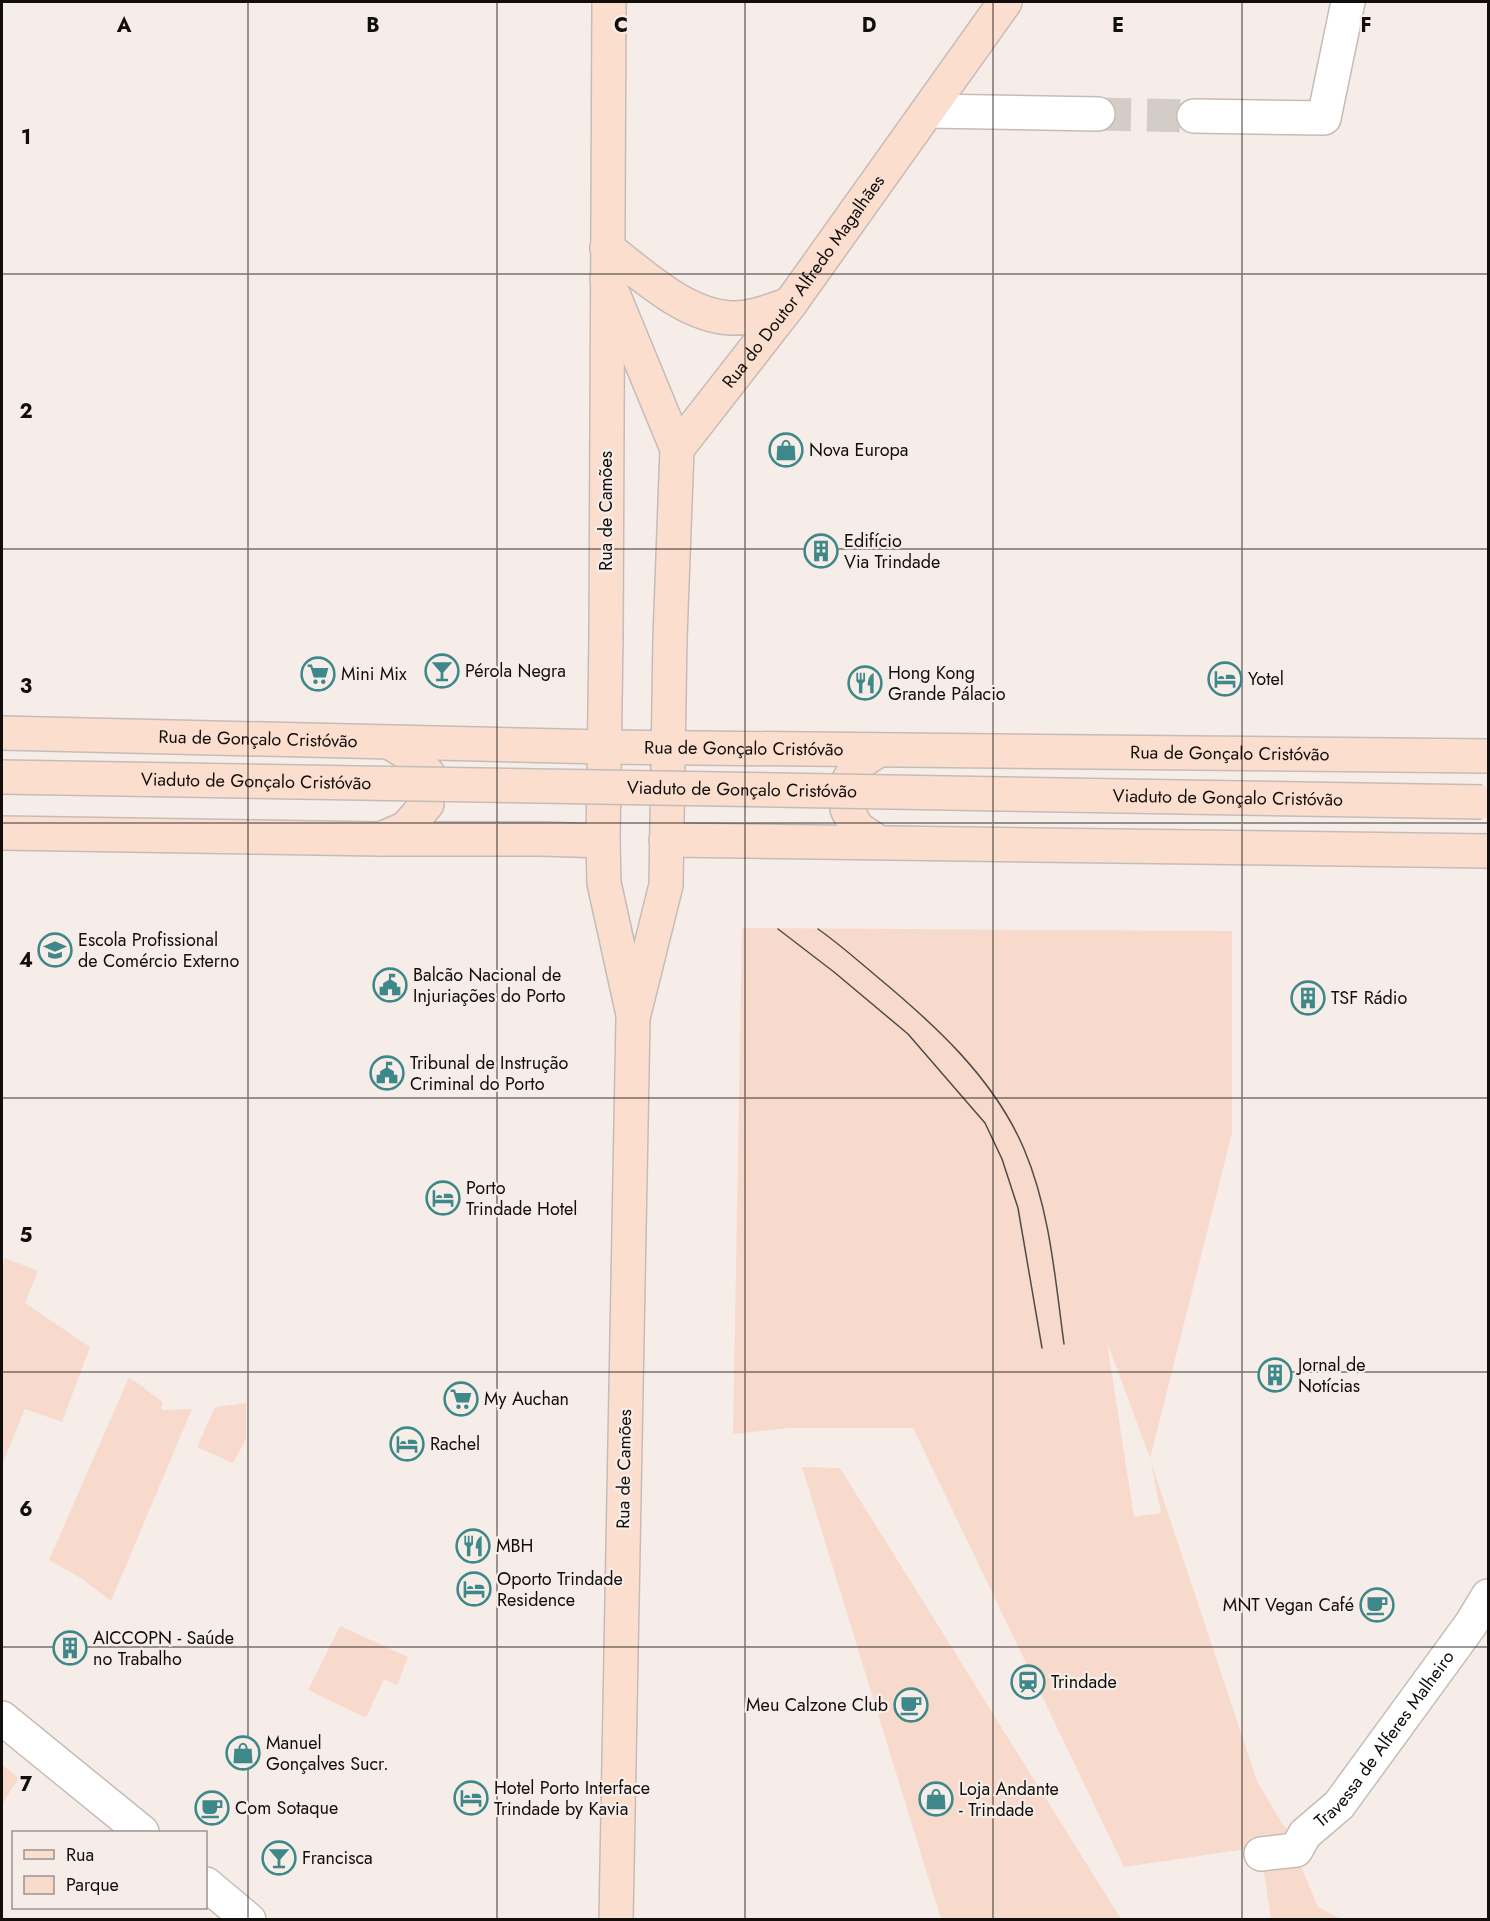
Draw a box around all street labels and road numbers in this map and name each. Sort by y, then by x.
street label: Rua do Doutor Alfredo Magalhães [716,169,891,394]
street label: Rua de Camões [593,451,619,571]
street label: Rua de Gonçalo Cristóvão [158,724,358,754]
street label: Rua de Gonçalo Cristóvão [644,734,844,762]
street label: Rua de Gonçalo Cristóvão [1130,739,1330,767]
street label: Viaduto de Gonçalo Cristóvão [141,766,371,796]
street label: Viaduto de Gonçalo Cristóvão [627,775,857,804]
street label: Viaduto de Gonçalo Cristóvão [1113,783,1343,813]
street label: Rua de Camões [610,1409,638,1529]
street label: Travessa de Alferes Malheiro [1309,1645,1461,1834]

